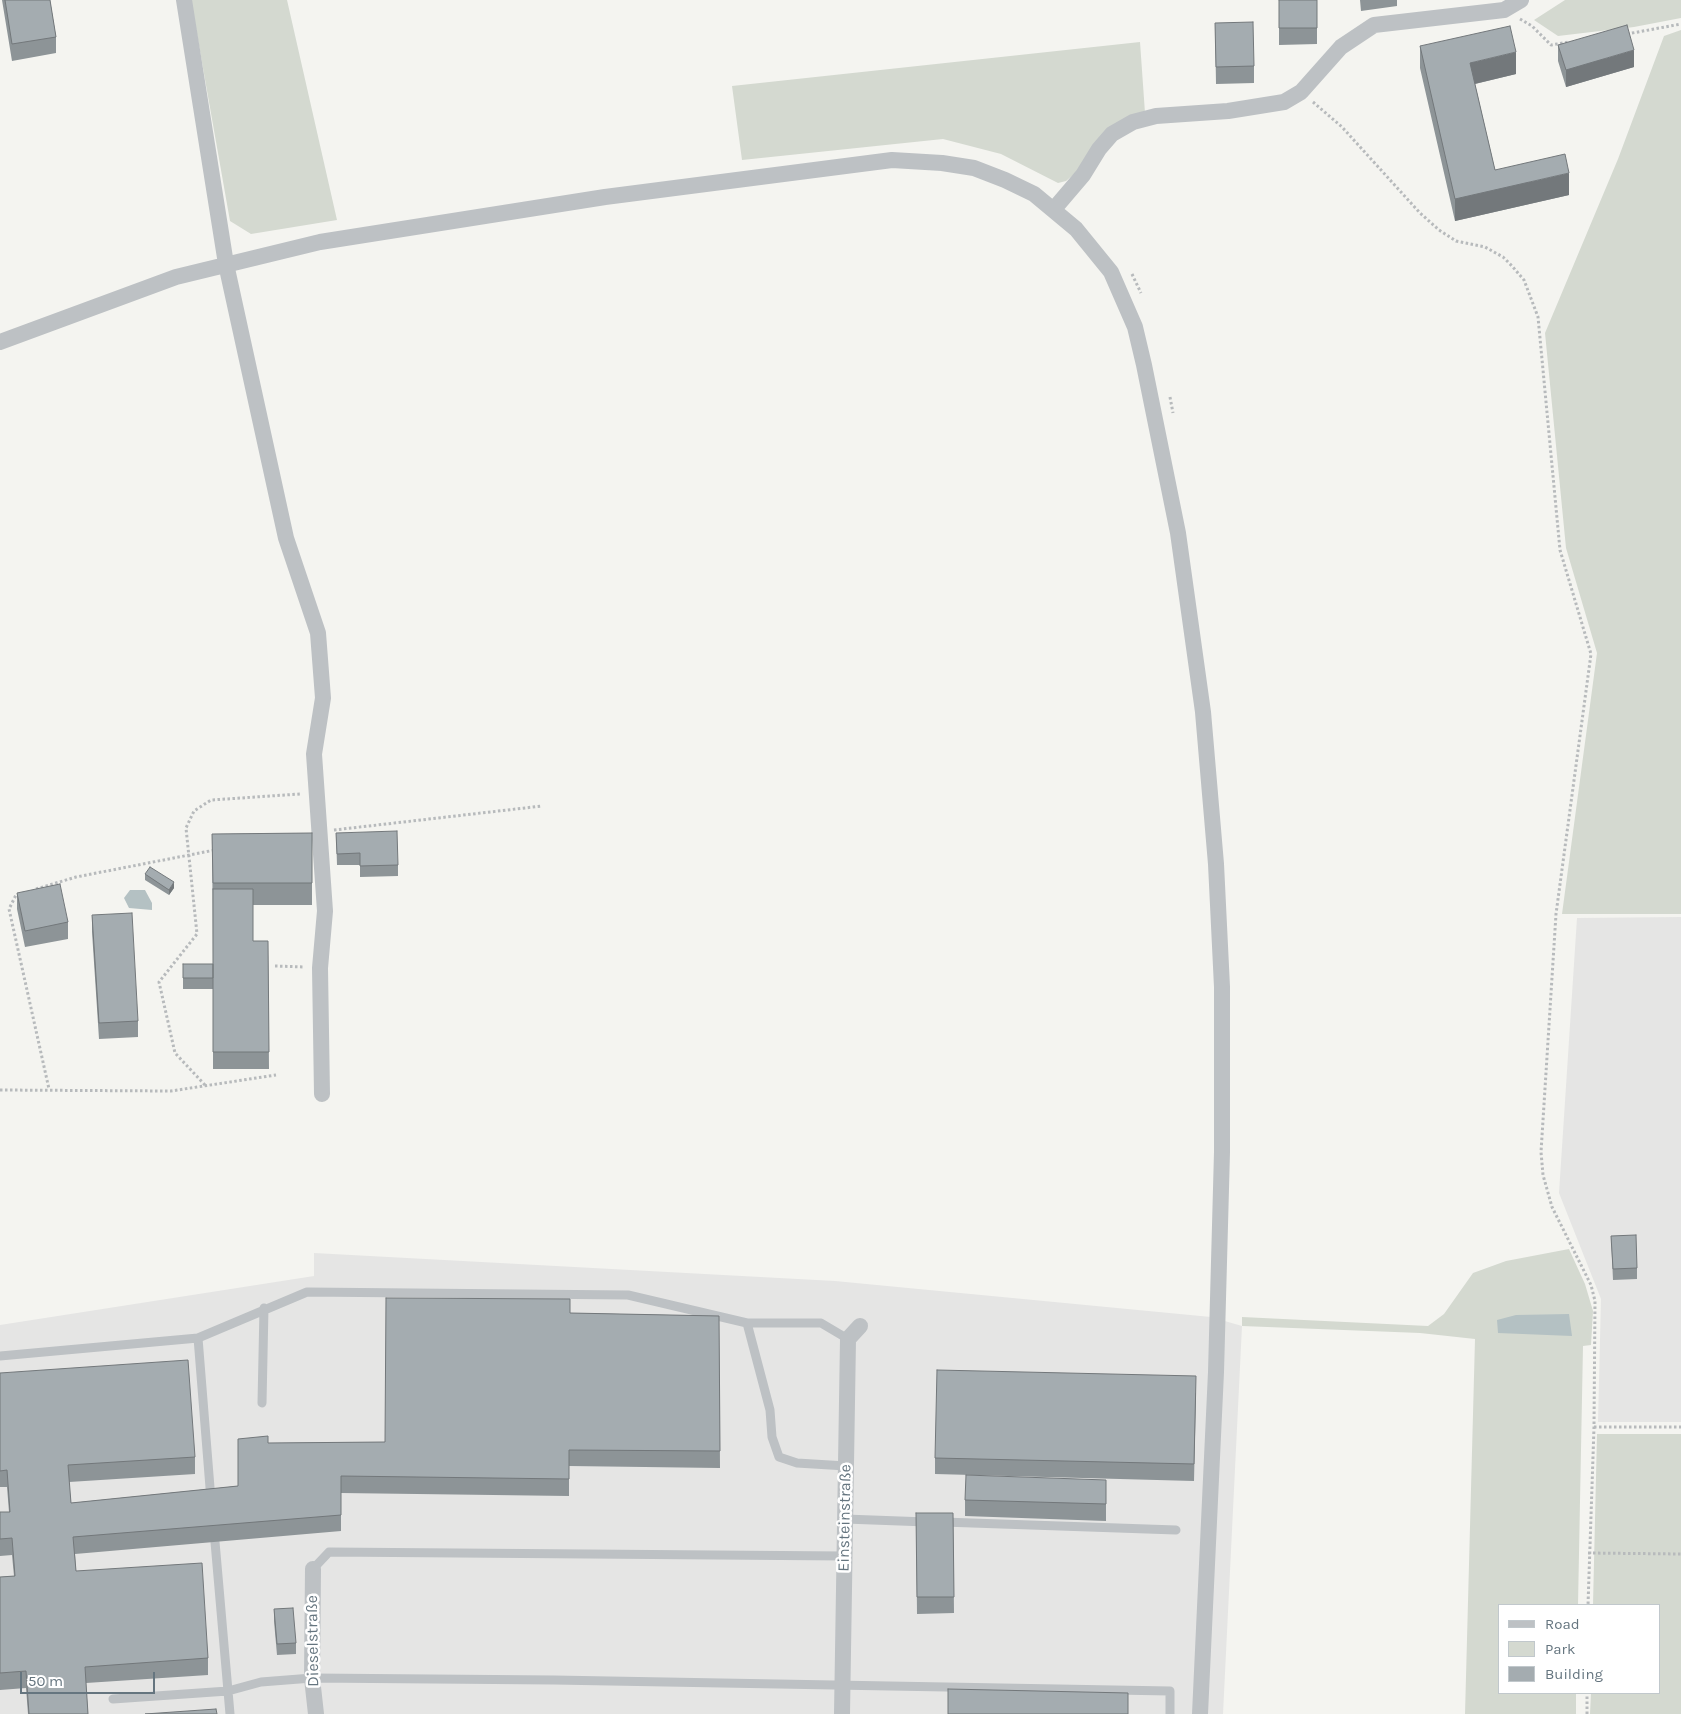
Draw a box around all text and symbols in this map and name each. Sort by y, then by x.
street label: Einsteinstraße [834,1464,856,1572]
street label: Dieselstraße [303,1595,323,1687]
legend [1498,1604,1661,1694]
text: Road [1545,1615,1580,1633]
text: Park [1545,1640,1575,1658]
scale bar [22,1662,158,1694]
text: Building [1545,1665,1603,1683]
text: 50 m [28,1672,63,1690]

